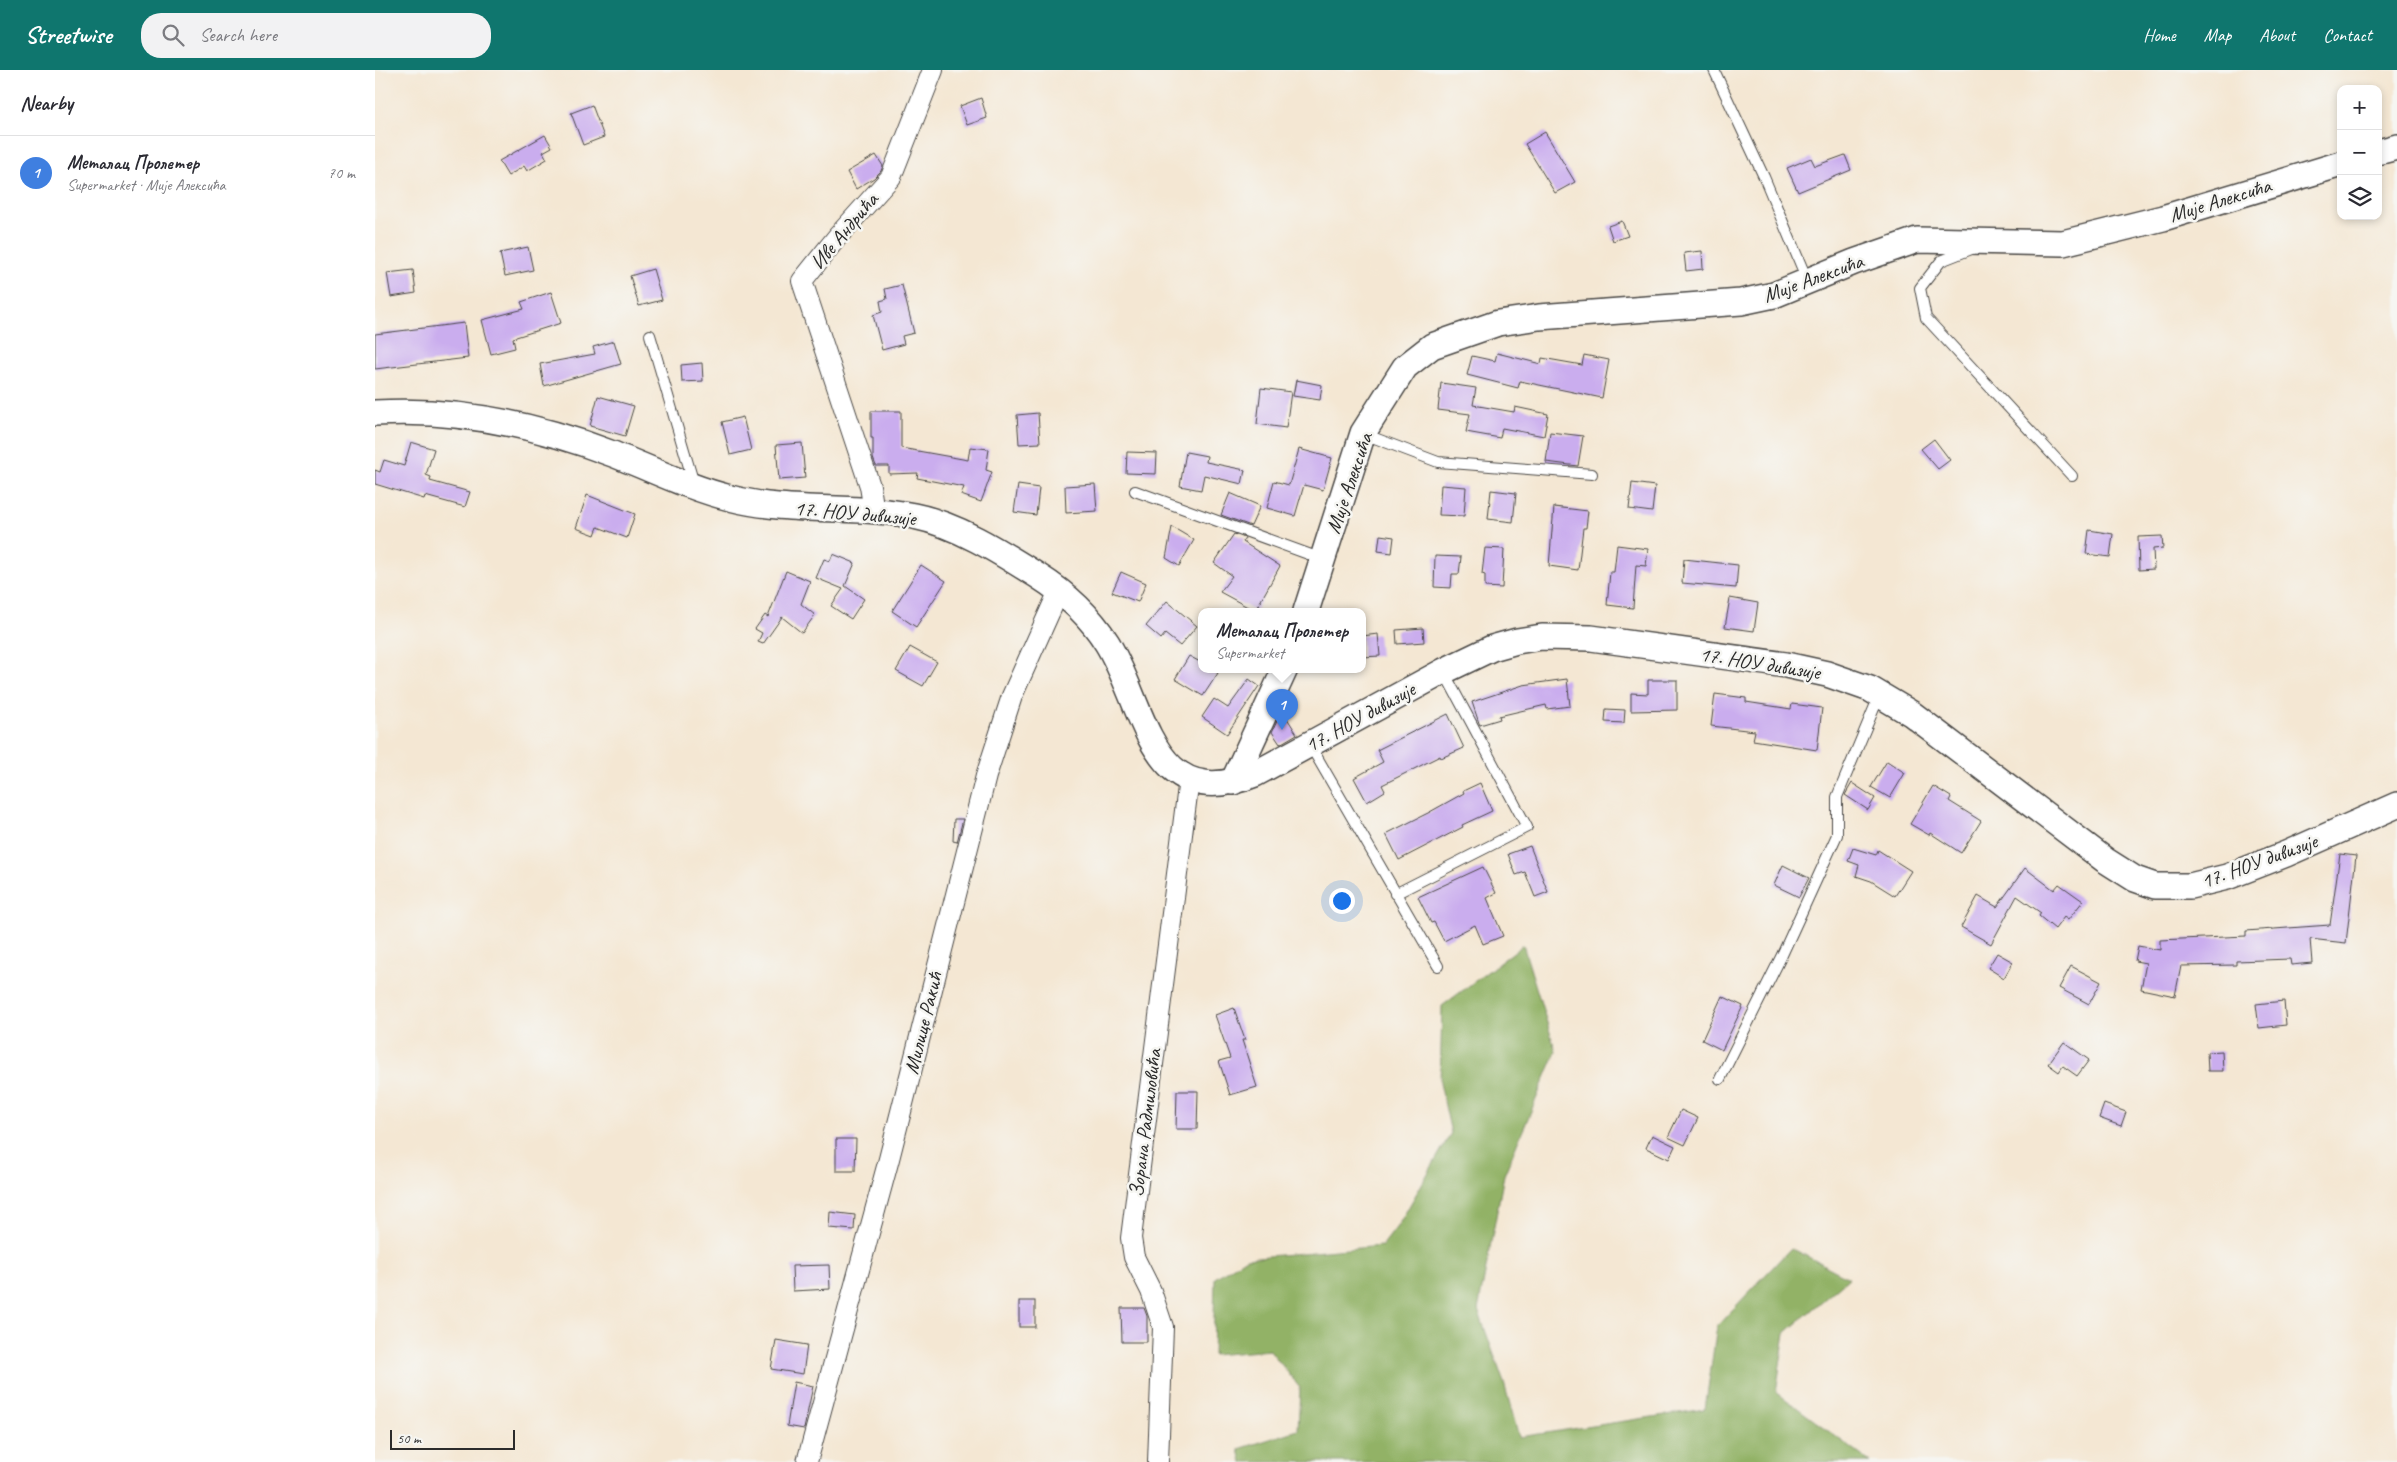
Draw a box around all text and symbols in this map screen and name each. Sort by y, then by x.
search box [141,13,491,58]
text: Streetwise [25,20,111,50]
icon: search [159,21,187,49]
text: Search here [199,23,277,47]
text: Home [2143,24,2176,46]
text: Map [2204,24,2231,46]
text: About [2259,24,2295,46]
text: Contact [2323,24,2372,46]
map controls [2337,85,2382,220]
button: + [2337,85,2382,130]
text: Nearby [20,90,73,116]
button: − [2337,130,2382,175]
text: Металац Пролетер [67,151,199,175]
text: 1 [32,163,40,183]
text: 70 m [328,163,355,183]
street label: Мије Алексића [2166,172,2276,228]
text: Supermarket · Мије Алексића [67,175,226,195]
button: layers [2337,175,2382,220]
street label: Иве Андрића [804,186,885,275]
street label: Мије Алексића [1759,247,1868,308]
street label: Мије Алексића [1320,427,1379,537]
street label: 17. НОУ дивизије [793,495,919,531]
popup [1198,608,1366,673]
text: Металац Пролетер [1216,619,1348,643]
street label: 17. НОУ дивизије [1698,641,1824,686]
text: Supermarket [1216,643,1284,663]
street label: 17. НОУ дивизије [1300,675,1421,758]
pin: 1 [1266,689,1298,730]
street label: 17. НОУ дивизије [2197,827,2323,894]
your location [1329,888,1355,914]
street label: Милице Ракић [898,968,948,1077]
street label: Зорана Радмиловића [1123,1046,1167,1199]
scale bar [390,1427,515,1450]
text: 50 m [397,1430,421,1447]

